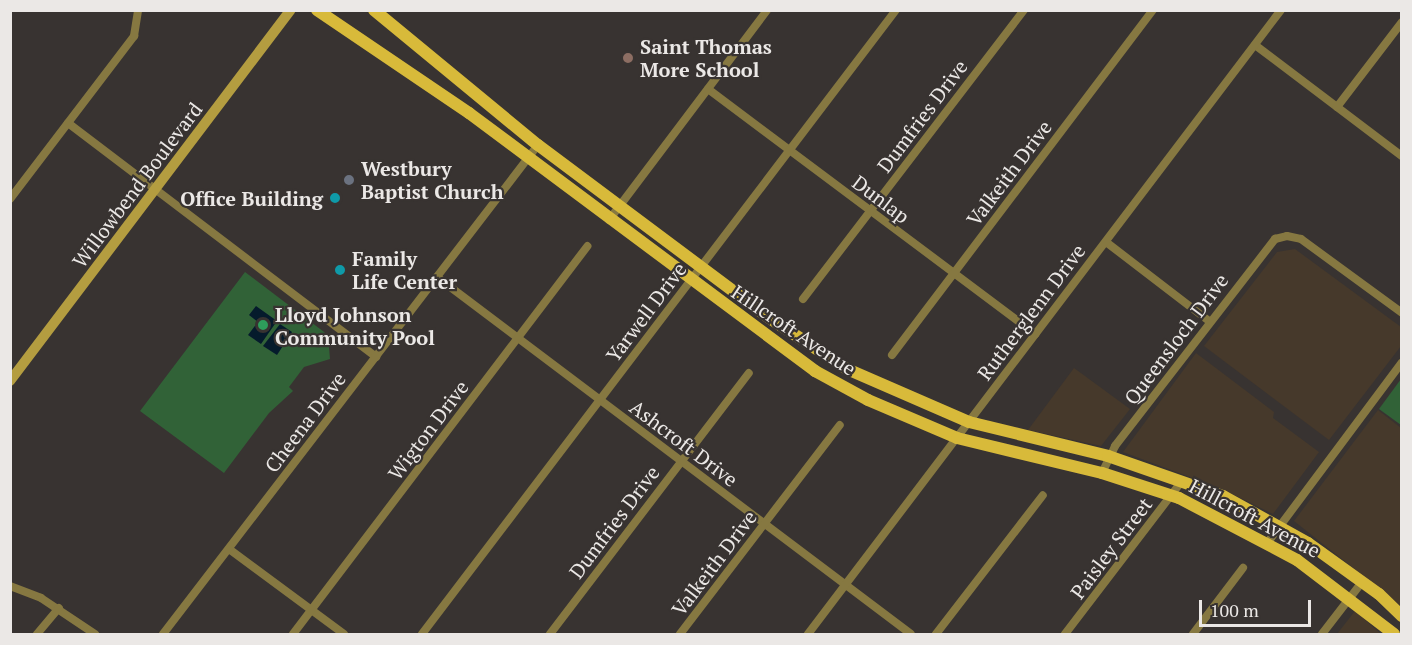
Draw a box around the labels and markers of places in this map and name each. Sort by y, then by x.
place label: Saint Thomas More School [640,34,772,81]
marker: Saint Thomas More School [621,51,635,65]
place label: Westbury Baptist Church [361,156,504,203]
marker: Westbury Baptist Church [342,173,356,187]
place label: Office Building [180,186,323,210]
marker: Office Building [328,191,342,205]
place label: Family Life Center [352,246,457,293]
marker: Family Life Center [333,263,347,277]
place label: Lloyd Johnson Community Pool [275,302,435,349]
marker: Lloyd Johnson Community Pool [256,318,270,332]

